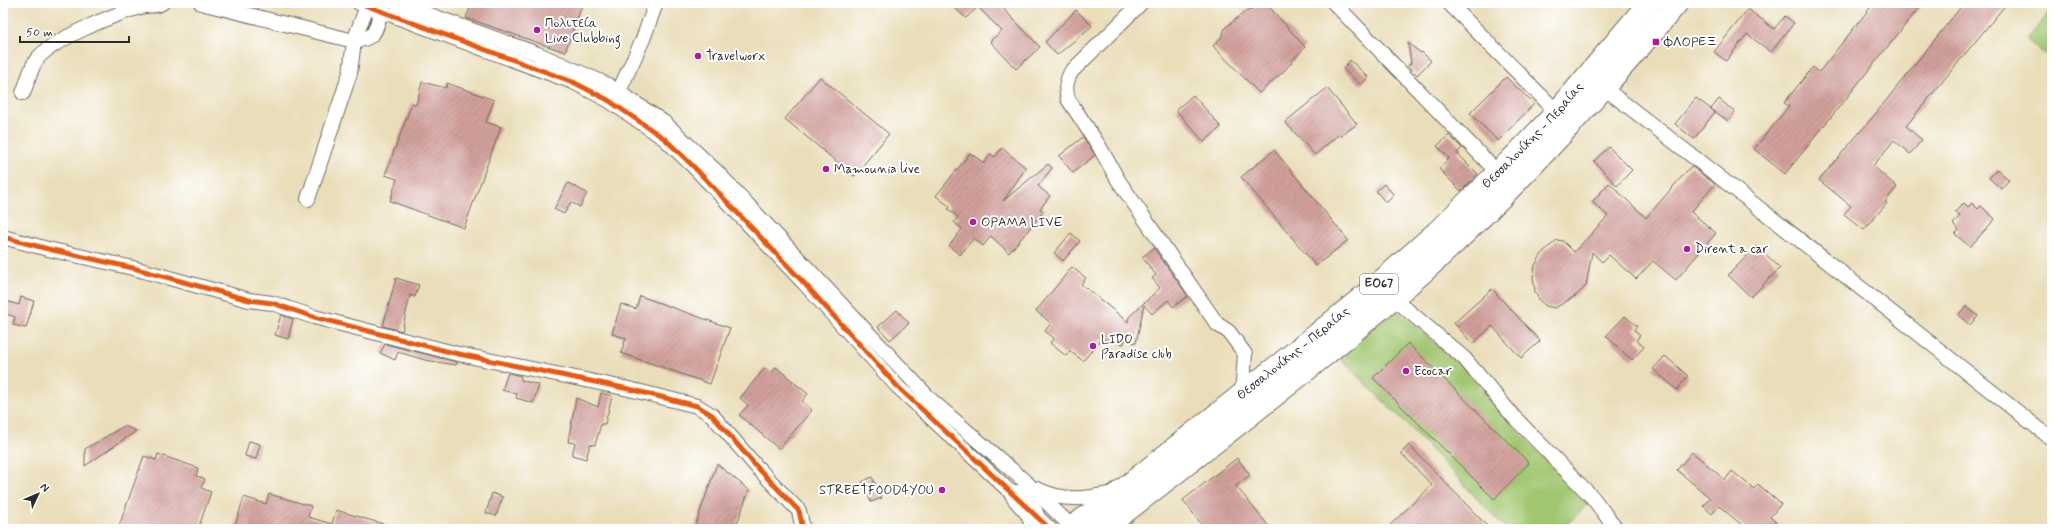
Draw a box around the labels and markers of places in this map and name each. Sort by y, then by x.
place label: Πολιτεία Live Clubbing [545,15,621,49]
marker: Πολιτεία Live Clubbing [532,25,542,35]
place label: ΦΛΟΡΕΞ [1663,34,1716,51]
marker: ΦΛΟΡΕΞ [1651,37,1661,47]
place label: Travelworx [706,48,766,65]
marker: Travelworx [693,51,703,61]
place label: Mamounia live [834,161,920,178]
marker: Mamounia live [821,164,831,174]
place label: ΟΡΑΜΑ LIVE [981,214,1063,231]
marker: ΟΡΑΜΑ LIVE [968,217,978,227]
place label: Dirent a car [1695,241,1768,258]
marker: Dirent a car [1682,244,1692,254]
place label: LIDO Paradise club [1101,331,1172,363]
marker: LIDO Paradise club [1088,341,1098,351]
place label: Ecocar [1414,363,1453,380]
marker: Ecocar [1401,366,1411,376]
place label: STREETFOOD4YOU [819,482,934,499]
marker: STREETFOOD4YOU [937,485,947,495]

